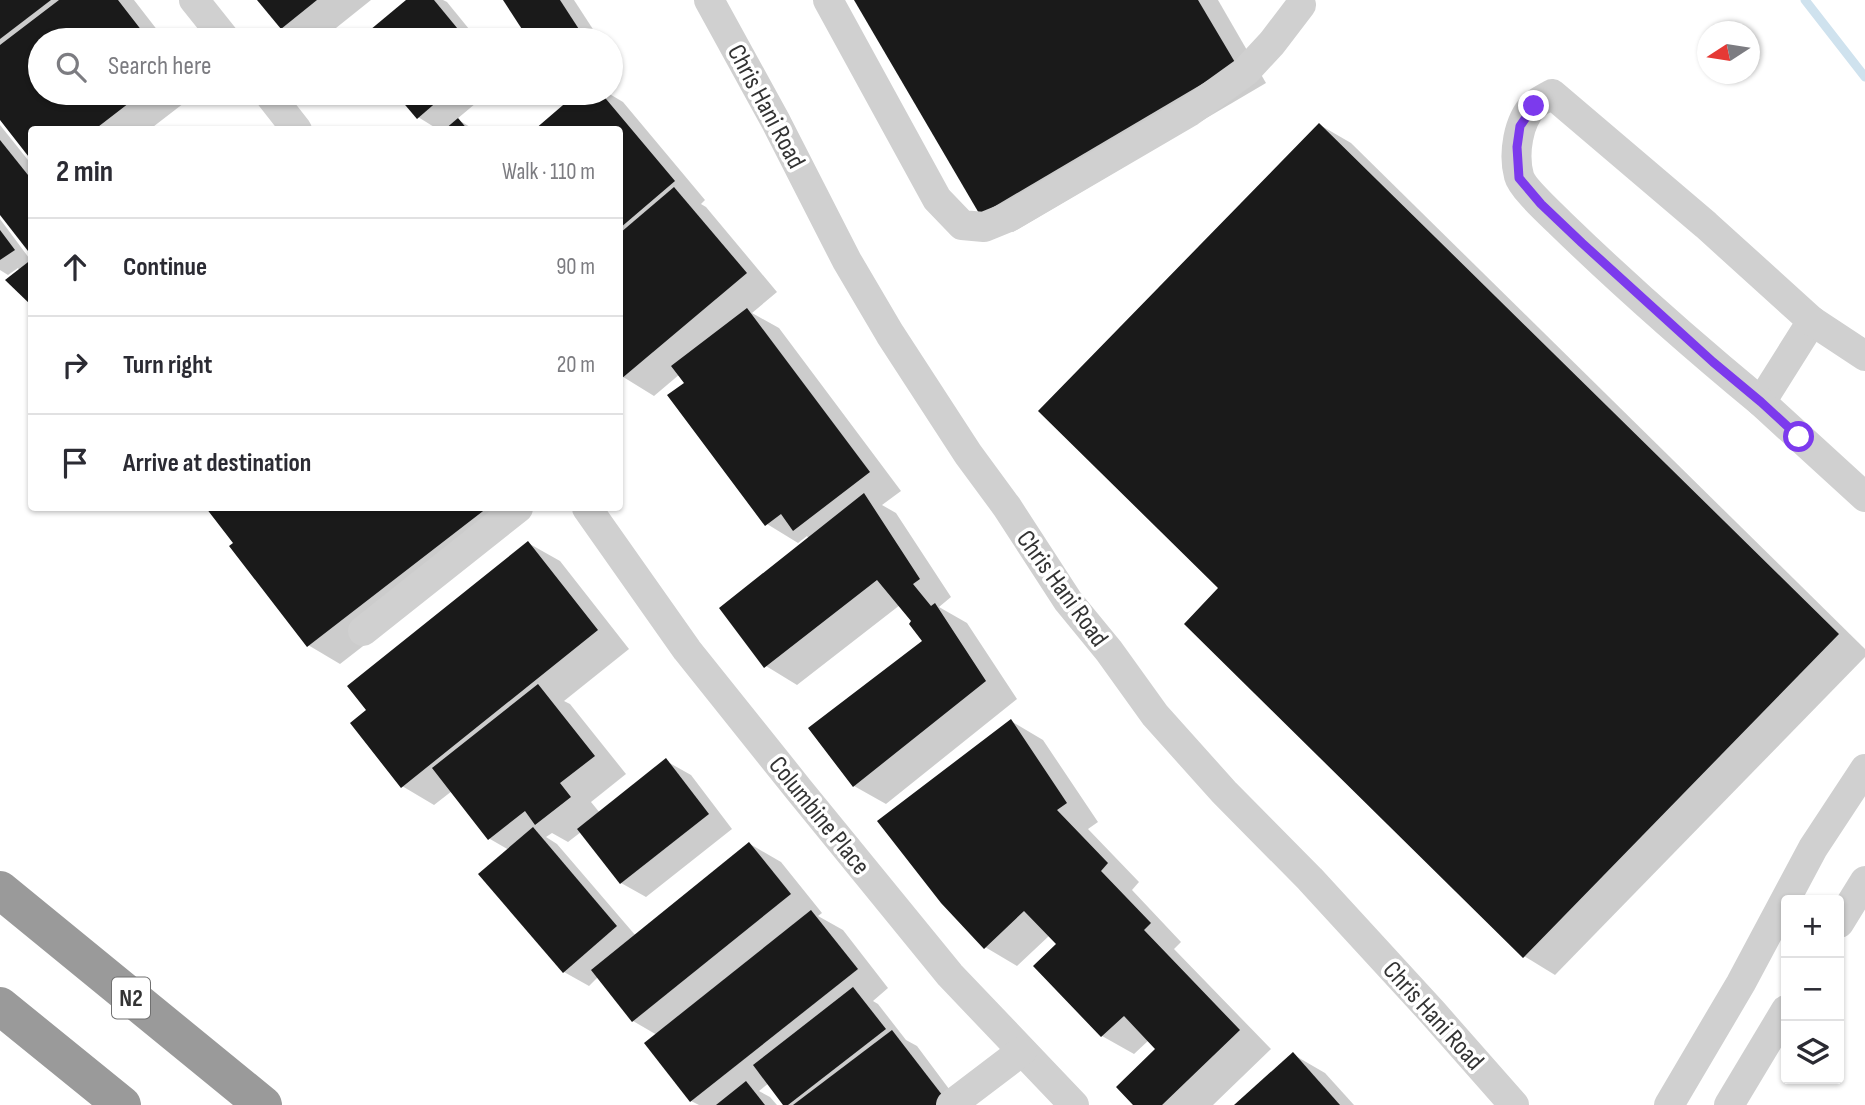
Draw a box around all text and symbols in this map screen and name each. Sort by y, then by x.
north arrow [1697,21,1760,84]
search box [28,28,623,105]
street label: Chris Hani Road [720,39,811,174]
icon: search [52,48,90,86]
text: Search here [108,51,211,82]
route end [1518,90,1549,121]
text: 2 min [56,154,113,190]
text: Walk · 110 m [502,158,595,186]
icon: ahead [56,248,94,286]
text: Continue [123,252,207,283]
text: 90 m [556,253,595,281]
icon: right [56,346,94,384]
text: Turn right [123,350,212,381]
text: 20 m [557,351,595,379]
route start [1783,421,1814,452]
icon: arrive [56,444,94,482]
text: Arrive at destination [123,448,311,479]
street label: Chris Hani Road [1009,525,1114,653]
street label: Columbine Place [762,750,876,881]
map controls [1781,895,1844,1084]
button: + [1781,895,1844,958]
street label: Chris Hani Road [1376,955,1490,1077]
button: − [1781,958,1844,1021]
road number: N2 [112,978,150,1018]
button: layers [1781,1021,1844,1084]

